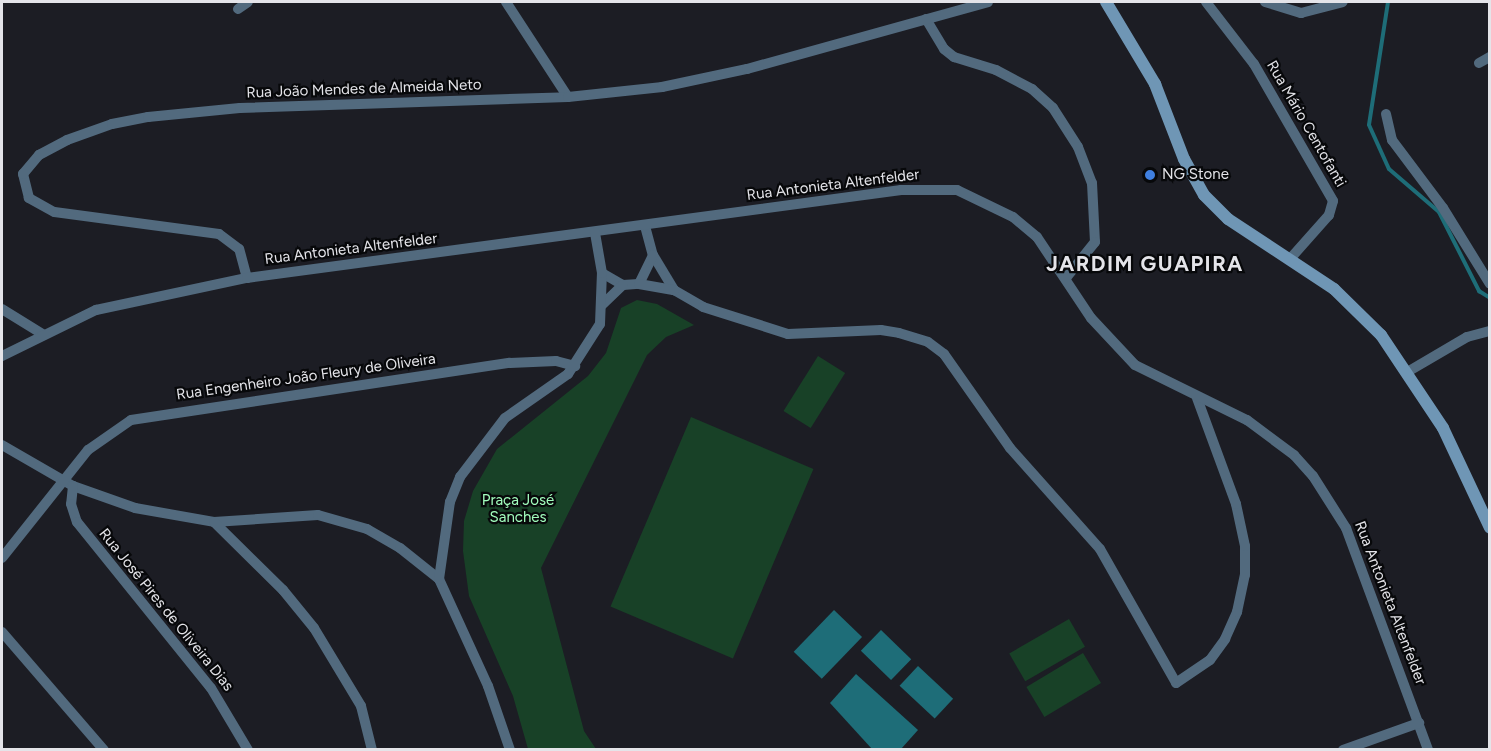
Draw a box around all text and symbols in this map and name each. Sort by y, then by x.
street label: Rua Mário Centofanti [1263,58,1349,190]
street label: Rua João Mendes de Almeida Neto [246,76,482,102]
street label: Rua Antonieta Altenfelder [746,165,920,205]
place label: NG Stone [1162,166,1229,184]
marker: NG Stone [1143,168,1157,182]
street label: Rua Antonieta Altenfelder [264,229,438,269]
district label: JARDIM GUAPIRA [1046,251,1244,277]
street label: Rua Engenheiro João Fleury de Oliveira [175,350,437,404]
park label: Praça José Sanches [482,491,554,526]
street label: Rua Antonieta Altenfelder [1350,519,1430,687]
street label: Rua José Pires de Oliveira Dias [95,525,237,695]

